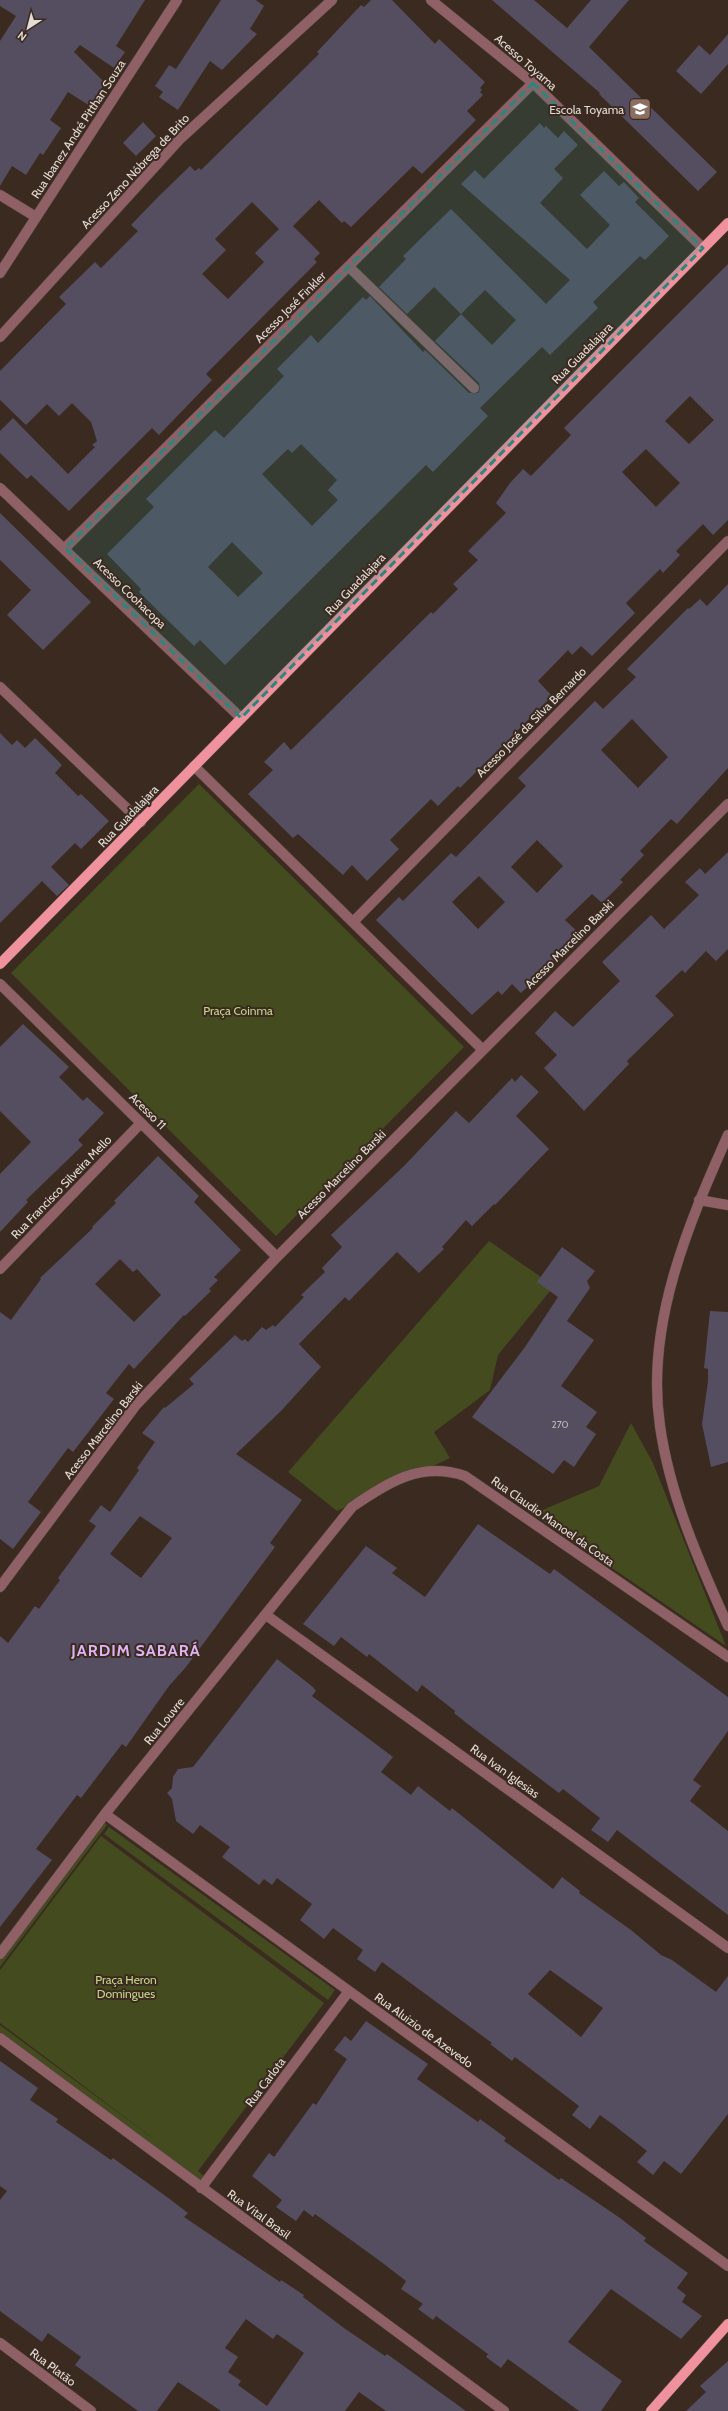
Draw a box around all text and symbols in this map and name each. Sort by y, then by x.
north arrow [8,8,48,48]
text: N [15,28,29,44]
street label: Acesso Toyama [492,31,561,93]
street label: Rua Ibanez André Pitthan Souza [28,57,129,201]
school or university icon: Escola Toyama [627,96,653,122]
place label: Escola Toyama [549,102,624,117]
street label: Acesso Zeno Nóbrega de Brito [78,110,192,232]
street label: Acesso José Finkler [251,268,329,346]
street label: Rua Guadalajara [548,319,616,387]
street label: Rua Guadalajara [322,550,389,618]
street label: Acesso Coohacopa [91,555,170,632]
street label: Acesso José da Silva Bernardo [473,664,589,780]
street label: Rua Guadalajara [95,782,162,850]
street label: Acesso Marcelino Barski [521,896,617,992]
park label: Praça Coinma [203,1003,273,1018]
street label: Acesso 11 [126,1089,170,1133]
street label: Acesso Marcelino Barski [293,1126,389,1222]
street label: Rua Francisco Silveira Mello [8,1132,115,1242]
street label: Acesso Marcelino Barski [60,1378,146,1482]
house number: 270 [551,1418,569,1431]
street label: Rua Claudio Manoel da Costa [489,1473,618,1569]
district label: JARDIM SABARÁ [70,1641,201,1660]
street label: Rua Louvre [140,1694,188,1748]
street label: Rua Ivan Iglesias [467,1741,543,1801]
park label: Praça Heron Domingues [95,1972,157,2001]
street label: Rua Aluizio de Azevedo [372,1989,476,2071]
street label: Rua Carlota [242,2054,289,2110]
street label: Rua Vital Brasil [224,2186,294,2242]
street label: Rua Platão [27,2345,79,2389]

